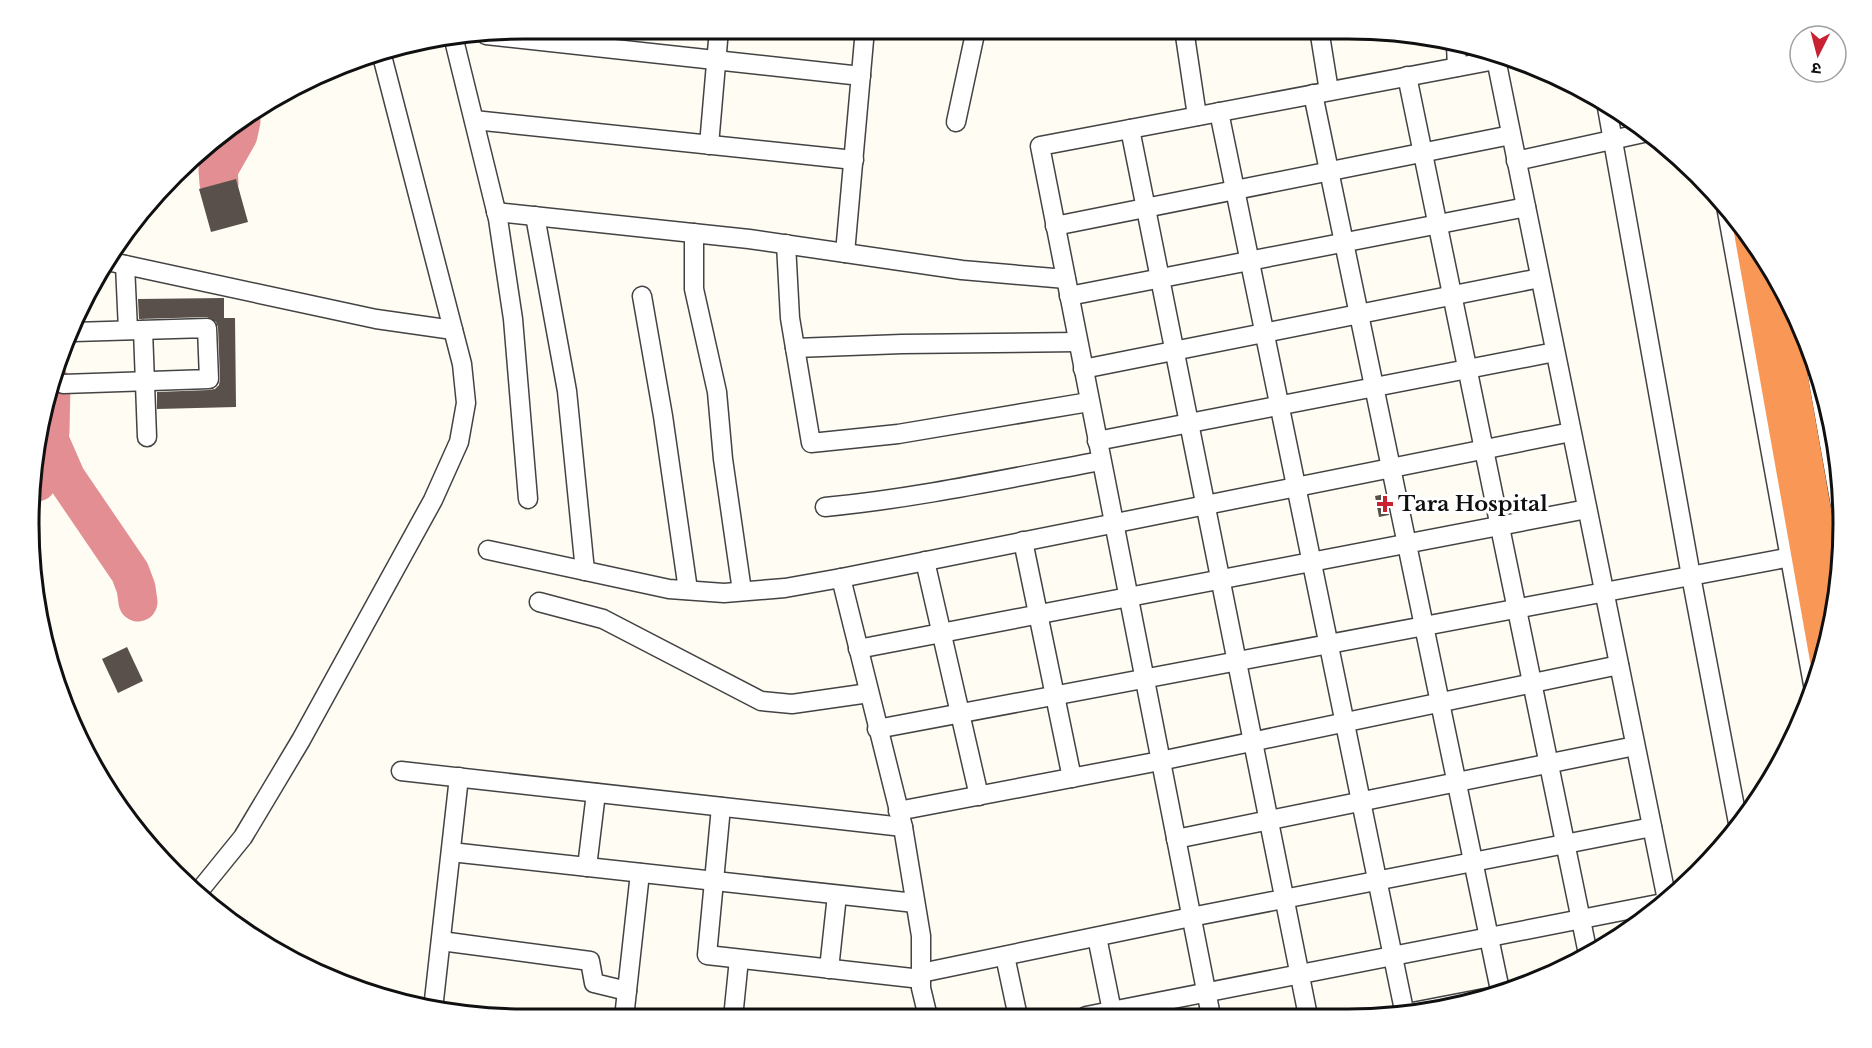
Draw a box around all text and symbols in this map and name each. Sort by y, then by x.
north arrow [1788,24,1848,84]
text: उ [1810,58,1822,79]
place label: Tara Hospital [1398,491,1548,517]
marker: Tara Hospital [1376,495,1394,513]

